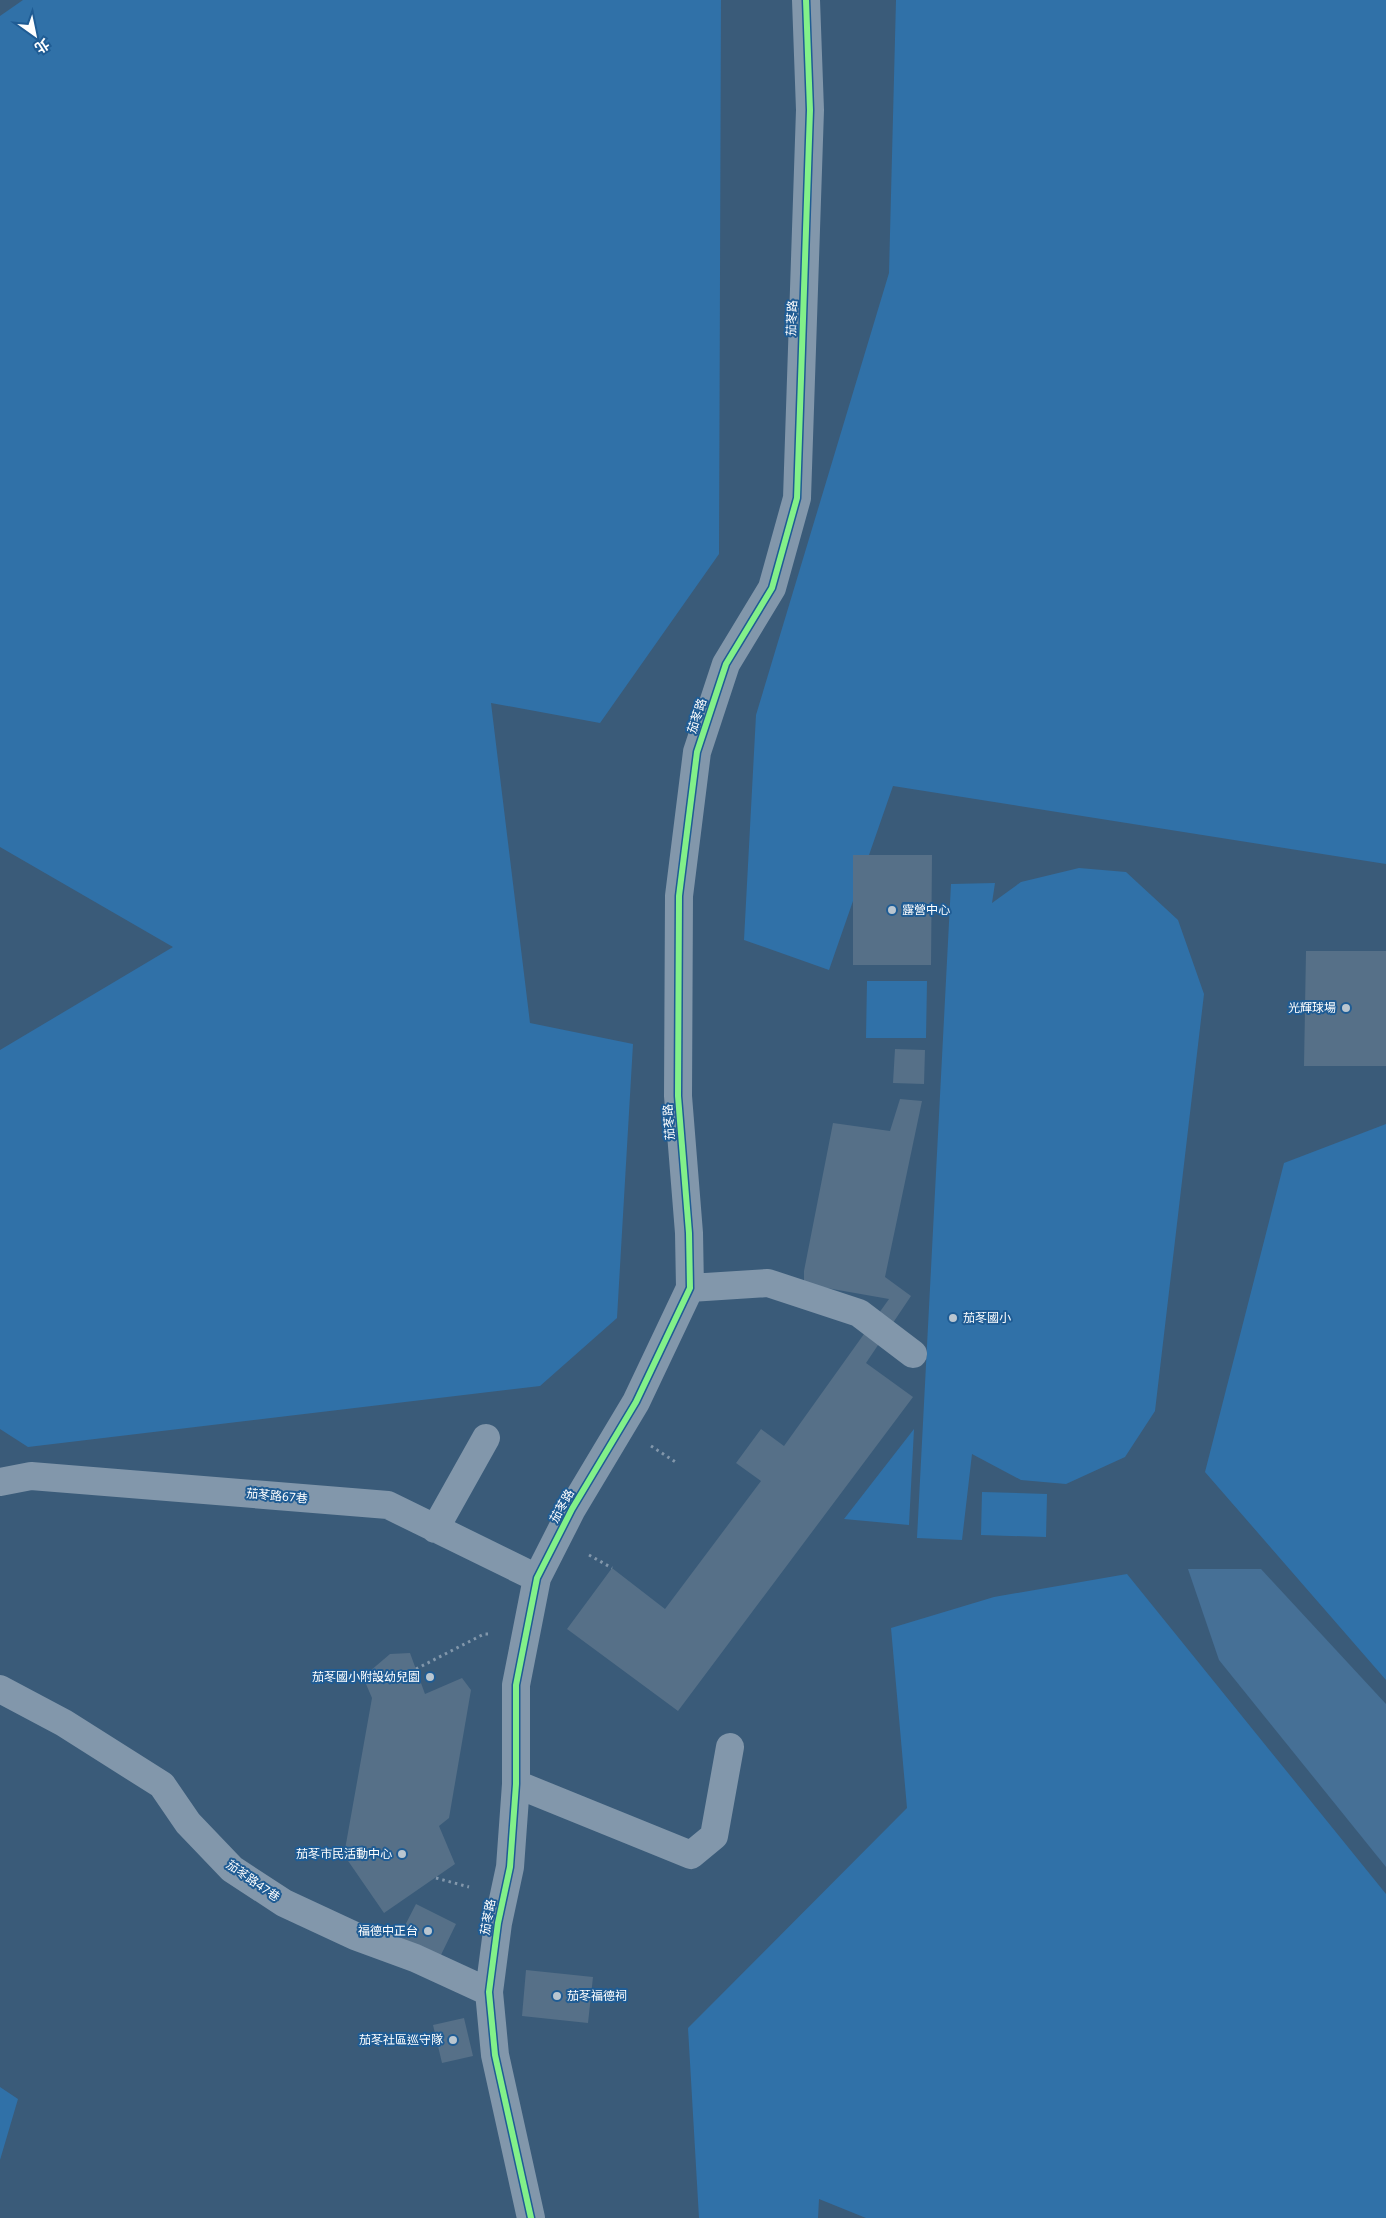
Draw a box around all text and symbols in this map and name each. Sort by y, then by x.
north arrow [10,10,60,60]
text: 北 [31,35,53,58]
street label: 茄苳路 [782,300,801,336]
street label: 茄苳路 [683,696,710,736]
place label: 露營中心 [902,901,950,918]
marker: 露營中心 [886,904,898,916]
place label: 光輝球場 [1288,999,1336,1016]
marker: 光輝球場 [1340,1002,1352,1014]
street label: 茄苳路 [659,1103,678,1141]
place label: 茄苳國小 [963,1309,1011,1326]
marker: 茄苳國小 [947,1312,959,1324]
street label: 茄苳路67巷 [246,1484,309,1507]
street label: 茄苳路 [545,1486,578,1526]
place label: 茄苳國小附設幼兒園 [312,1668,420,1685]
marker: 茄苳國小附設幼兒園 [424,1671,436,1683]
place label: 茄苳市民活動中心 [296,1845,392,1862]
marker: 茄苳市民活動中心 [396,1848,408,1860]
street label: 茄苳路47巷 [223,1856,283,1905]
street label: 茄苳路 [476,1898,499,1936]
place label: 福德中正台 [358,1922,418,1939]
marker: 福德中正台 [422,1925,434,1937]
place label: 茄苳福德祠 [567,1987,627,2004]
marker: 茄苳福德祠 [551,1990,563,2002]
place label: 茄苳社區巡守隊 [359,2031,443,2048]
marker: 茄苳社區巡守隊 [447,2034,459,2046]

